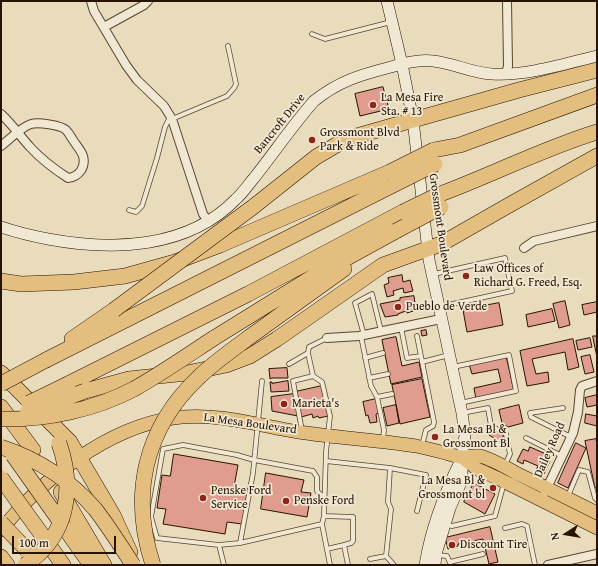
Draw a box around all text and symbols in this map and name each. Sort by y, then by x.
street label: Bancroft Drive [251,91,309,157]
place label: La Mesa Fire Sta. # 13 [381,91,443,119]
marker: La Mesa Fire Sta. # 13 [368,100,378,110]
place label: Grossmont Blvd Park & Ride [320,126,400,154]
marker: Grossmont Blvd Park & Ride [307,135,317,145]
street label: Grossmont Boulevard [425,172,455,282]
place label: Law Offices of Richard G. Freed, Esq. [474,262,582,290]
marker: Law Offices of Richard G. Freed, Esq. [461,271,471,281]
place label: Pueblo de Verde [406,300,487,314]
marker: Pueblo de Verde [393,302,403,312]
place label: Marieta's [292,397,339,411]
marker: Marieta's [279,399,289,409]
street label: La Mesa Boulevard [203,410,297,438]
street label: Dailey Road [531,420,569,480]
place label: La Mesa Bl & Grossmont Bl [443,423,510,451]
marker: La Mesa Bl & Grossmont Bl [430,432,440,442]
place label: La Mesa Bl & Grossmont bl [418,474,485,502]
marker: La Mesa Bl & Grossmont bl [488,483,498,493]
place label: Penske Ford Service [211,484,271,512]
marker: Penske Ford Service [198,493,208,503]
place label: Penske Ford [294,494,354,508]
marker: Penske Ford [281,496,291,506]
north arrow [546,514,586,554]
scale bar [14,528,118,554]
text: N [546,531,563,542]
text: 100 m [19,534,49,551]
place label: Discount Tire [460,538,527,552]
marker: Discount Tire [447,540,457,550]

